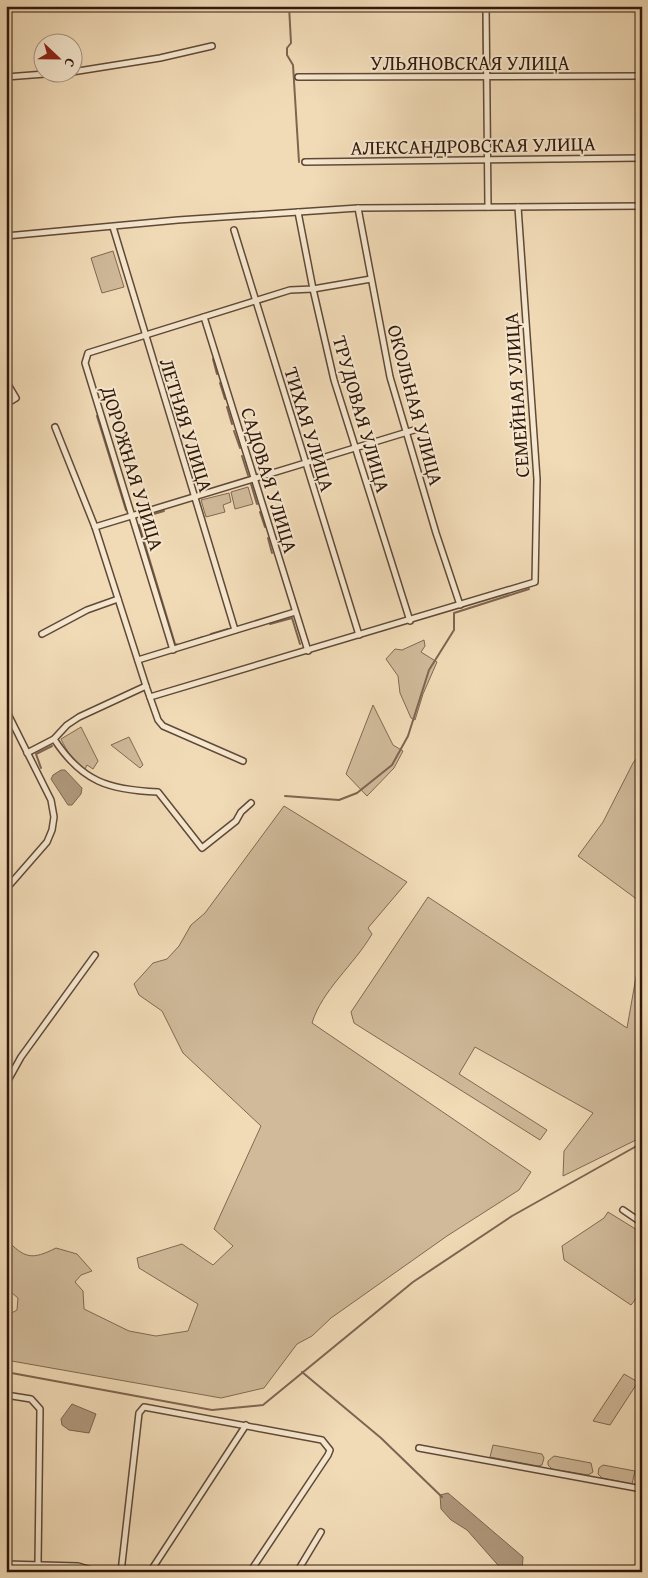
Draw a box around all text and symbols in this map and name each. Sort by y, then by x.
north arrow [32,32,82,82]
street label: УЛЬЯНОВСКАЯ УЛИЦА [370,48,570,77]
text: С [59,55,81,70]
street label: АЛЕКСАНДРОВСКАЯ УЛИЦА [350,128,596,162]
street label: СЕМЕЙНАЯ УЛИЦА [496,312,536,478]
street label: ОКОЛЬНАЯ УЛИЦА [381,321,451,489]
street label: ТРУДОВАЯ УЛИЦА [326,332,398,496]
street label: ЛЕТНЯЯ УЛИЦА [153,354,221,496]
street label: ТИХАЯ УЛИЦА [277,363,343,495]
street label: ДОРОЖНАЯ УЛИЦА [94,381,172,554]
street label: САДОВАЯ УЛИЦА [234,404,306,556]

